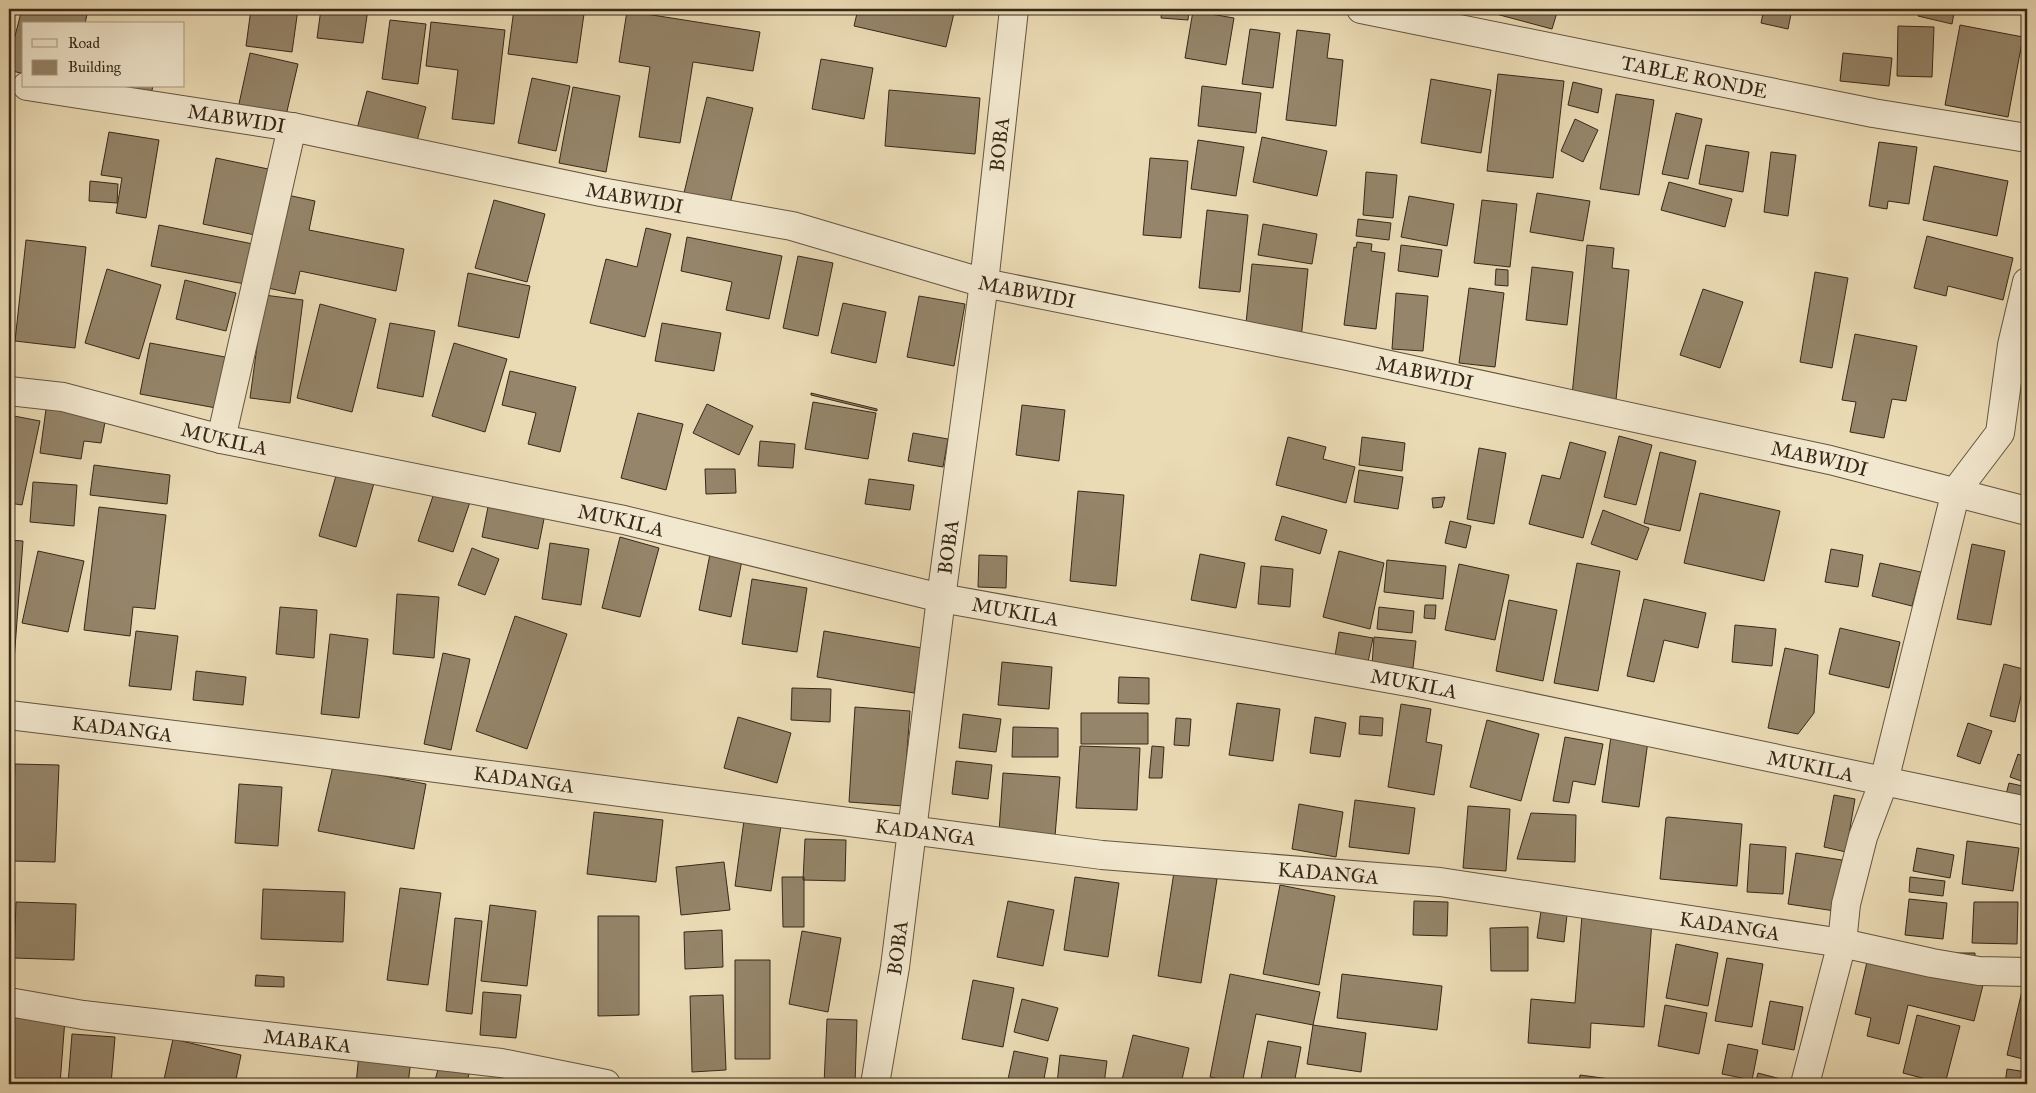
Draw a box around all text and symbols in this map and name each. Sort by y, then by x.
legend [22,22,185,88]
text: Road [68,34,100,52]
street label: TABLE RONDE [1619,50,1770,103]
text: Building [68,58,122,76]
street label: MABWIDI [186,99,287,138]
street label: BOBA [984,115,1014,173]
street label: MABWIDI [584,177,685,218]
street label: MABWIDI [976,270,1078,313]
street label: MABWIDI [1374,351,1476,395]
street label: MUKILA [178,417,270,460]
street label: MABWIDI [1769,436,1871,481]
street label: MUKILA [576,499,667,542]
street label: BOBA [932,518,964,576]
street label: MUKILA [970,592,1061,631]
street label: MUKILA [1369,664,1460,704]
street label: KADANGA [70,711,174,747]
street label: MUKILA [1765,745,1857,787]
street label: KADANGA [472,761,576,798]
street label: KADANGA [874,813,978,850]
street label: KADANGA [1277,857,1380,889]
street label: KADANGA [1678,906,1782,946]
street label: BOBA [882,919,913,977]
street label: MABAKA [262,1024,353,1058]

